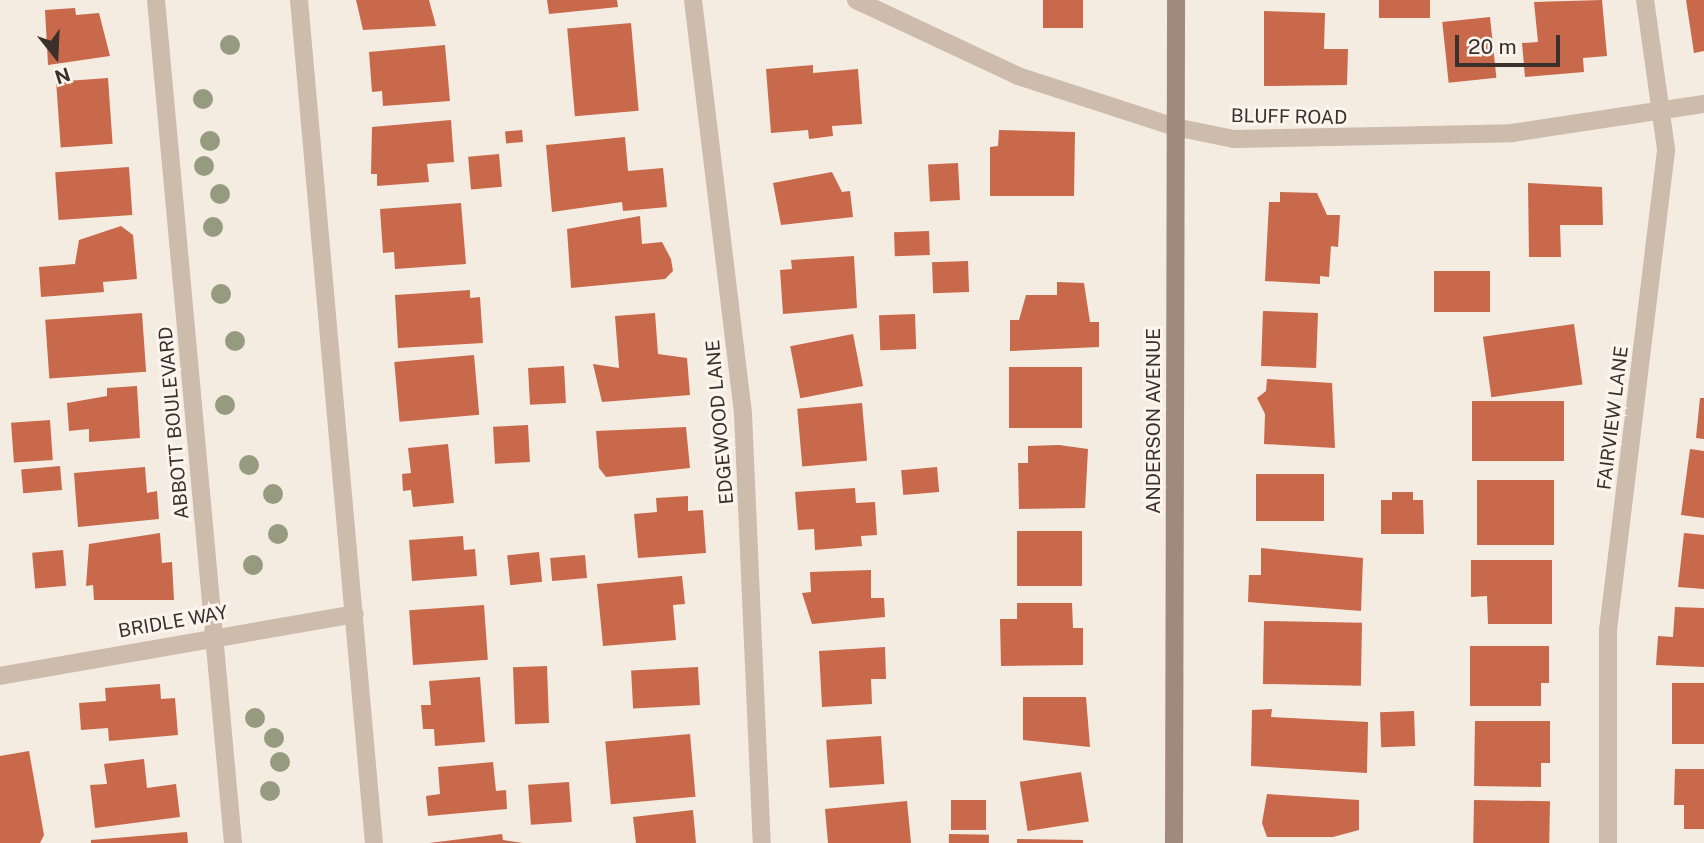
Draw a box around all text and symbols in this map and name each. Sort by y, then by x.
north arrow [21,21,91,91]
scale bar [1459,21,1564,65]
text: 20 m [1468,34,1517,59]
text: N [52,63,73,89]
street label: BLUFF ROAD [1231,105,1347,129]
street label: ABBOTT BOULEVARD [154,326,194,520]
street label: ANDERSON AVENUE [1143,328,1165,514]
street label: EDGEWOOD LANE [701,339,739,505]
street label: FAIRVIEW LANE [1593,345,1633,491]
street label: BRIDLE WAY [116,601,230,643]

